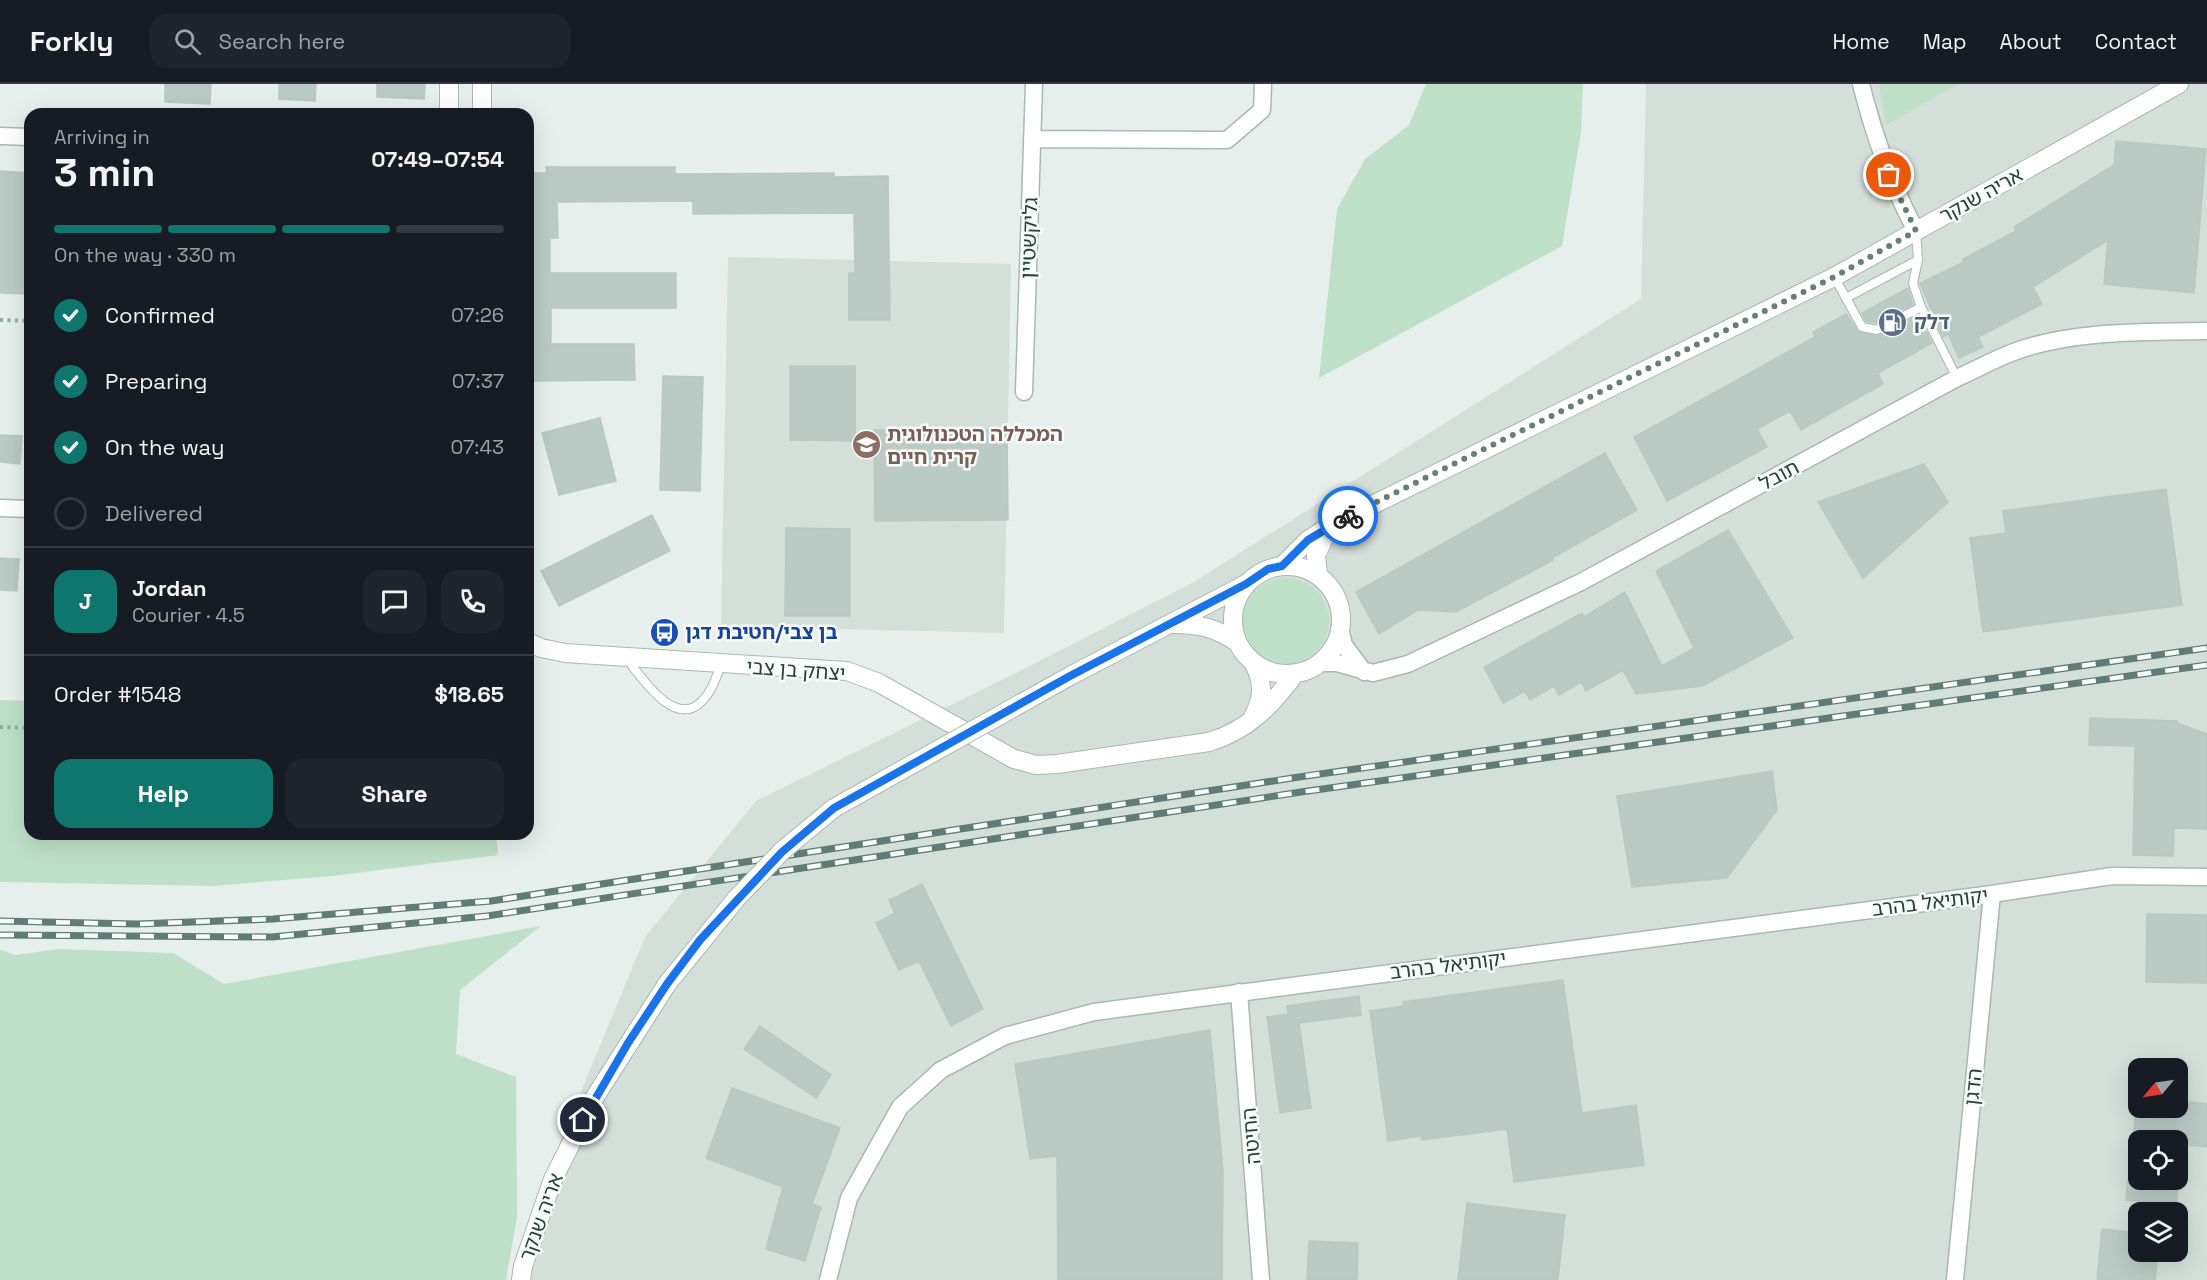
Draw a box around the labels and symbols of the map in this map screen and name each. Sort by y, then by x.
pin [1863,149,1914,200]
street label: אריה שנקר [1935,161,2027,229]
street label: גליקשטיין [1015,196,1043,279]
fuel station icon: דלק [1877,306,1909,338]
place label: דלק [1914,309,1950,335]
place label: המכללה הטכנולוגית קרית חיים [887,421,1063,470]
school or university icon: המכללה הטכנולוגית קרית חיים [850,429,882,461]
street label: תובל [1755,454,1803,496]
courier [1318,486,1378,546]
bus stop icon: בן צבי/חטיבת דגן [648,616,680,648]
place label: בן צבי/חטיבת דגן [685,619,838,645]
street label: יצחק בן צבי [746,654,846,686]
street label: יקותיאל בהרב [1870,882,1990,922]
street label: יקותיאל בהרב [1388,945,1508,985]
north arrow [2128,1058,2188,1118]
street label: הדגן [1958,1067,1988,1107]
pin [557,1094,608,1145]
street label: החיטה [1236,1107,1266,1165]
street label: אריה שנקר [513,1170,569,1264]

